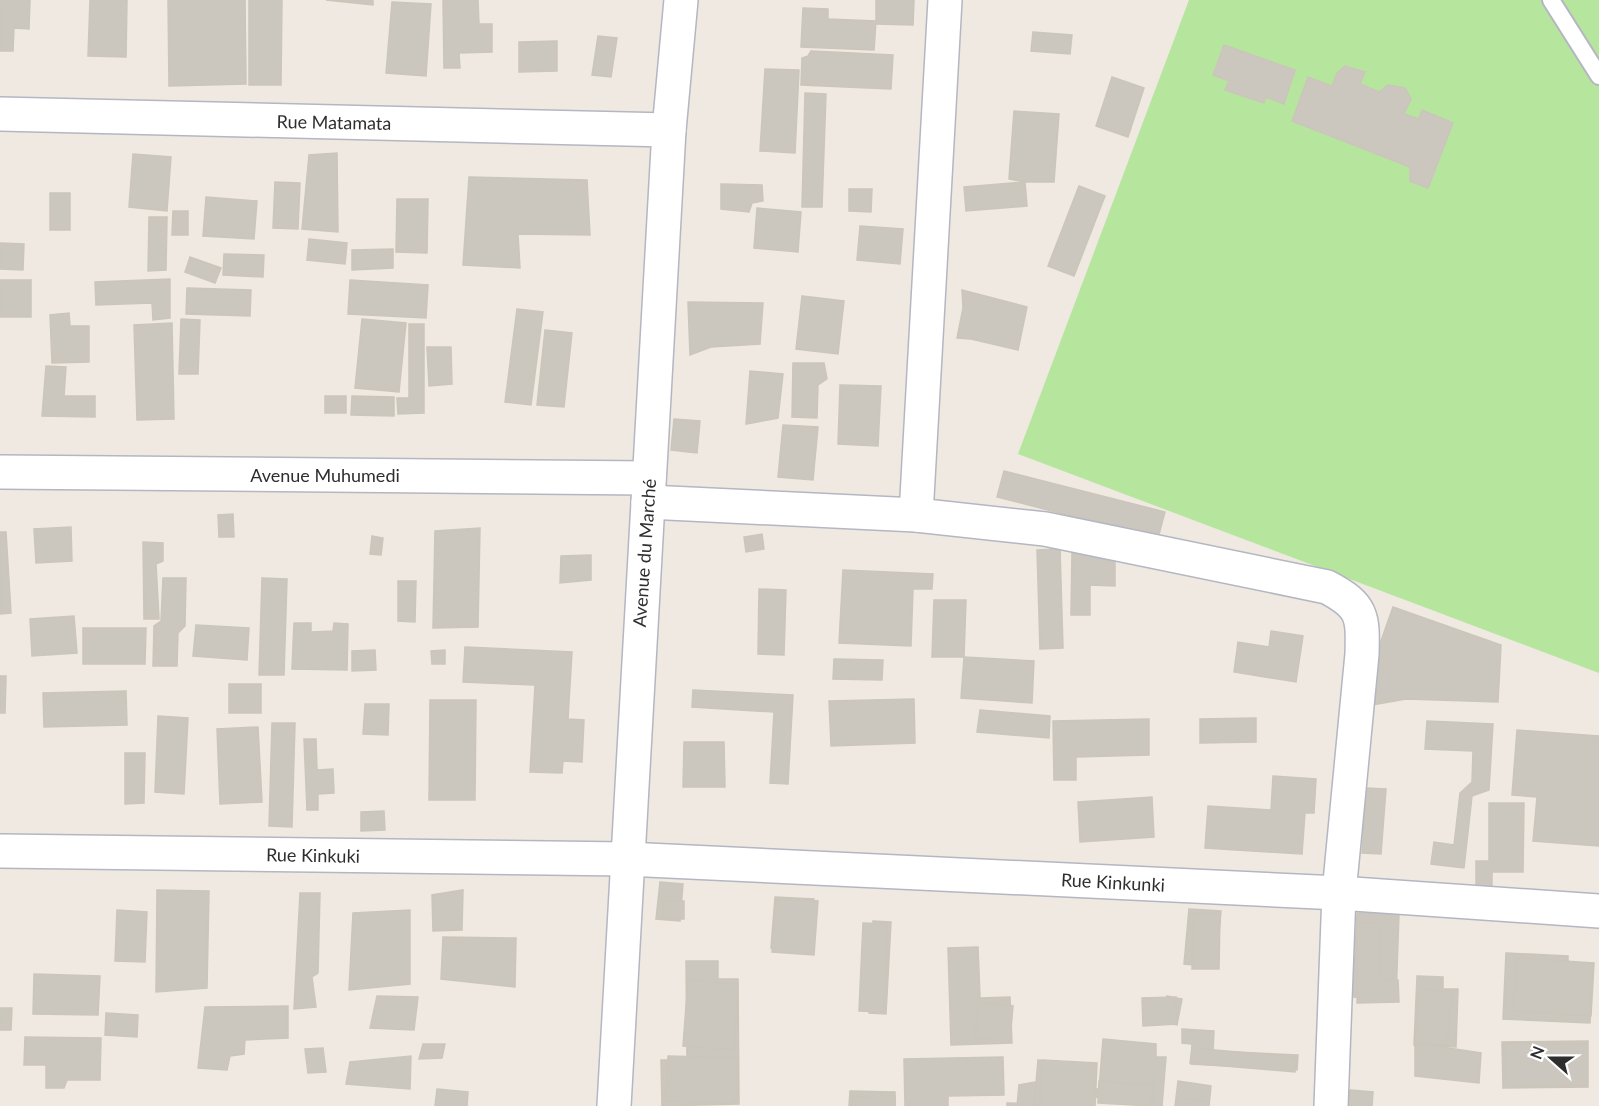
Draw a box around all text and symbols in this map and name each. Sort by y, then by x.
street label: Rue Matamata [276,110,392,134]
street label: Avenue Muhumedi [250,464,400,486]
street label: Avenue du Marché [628,478,660,628]
street label: Rue Kinkuki [266,843,360,867]
street label: Rue Kinkunki [1060,868,1166,896]
north arrow [1521,1028,1581,1088]
text: N [1525,1043,1548,1062]

